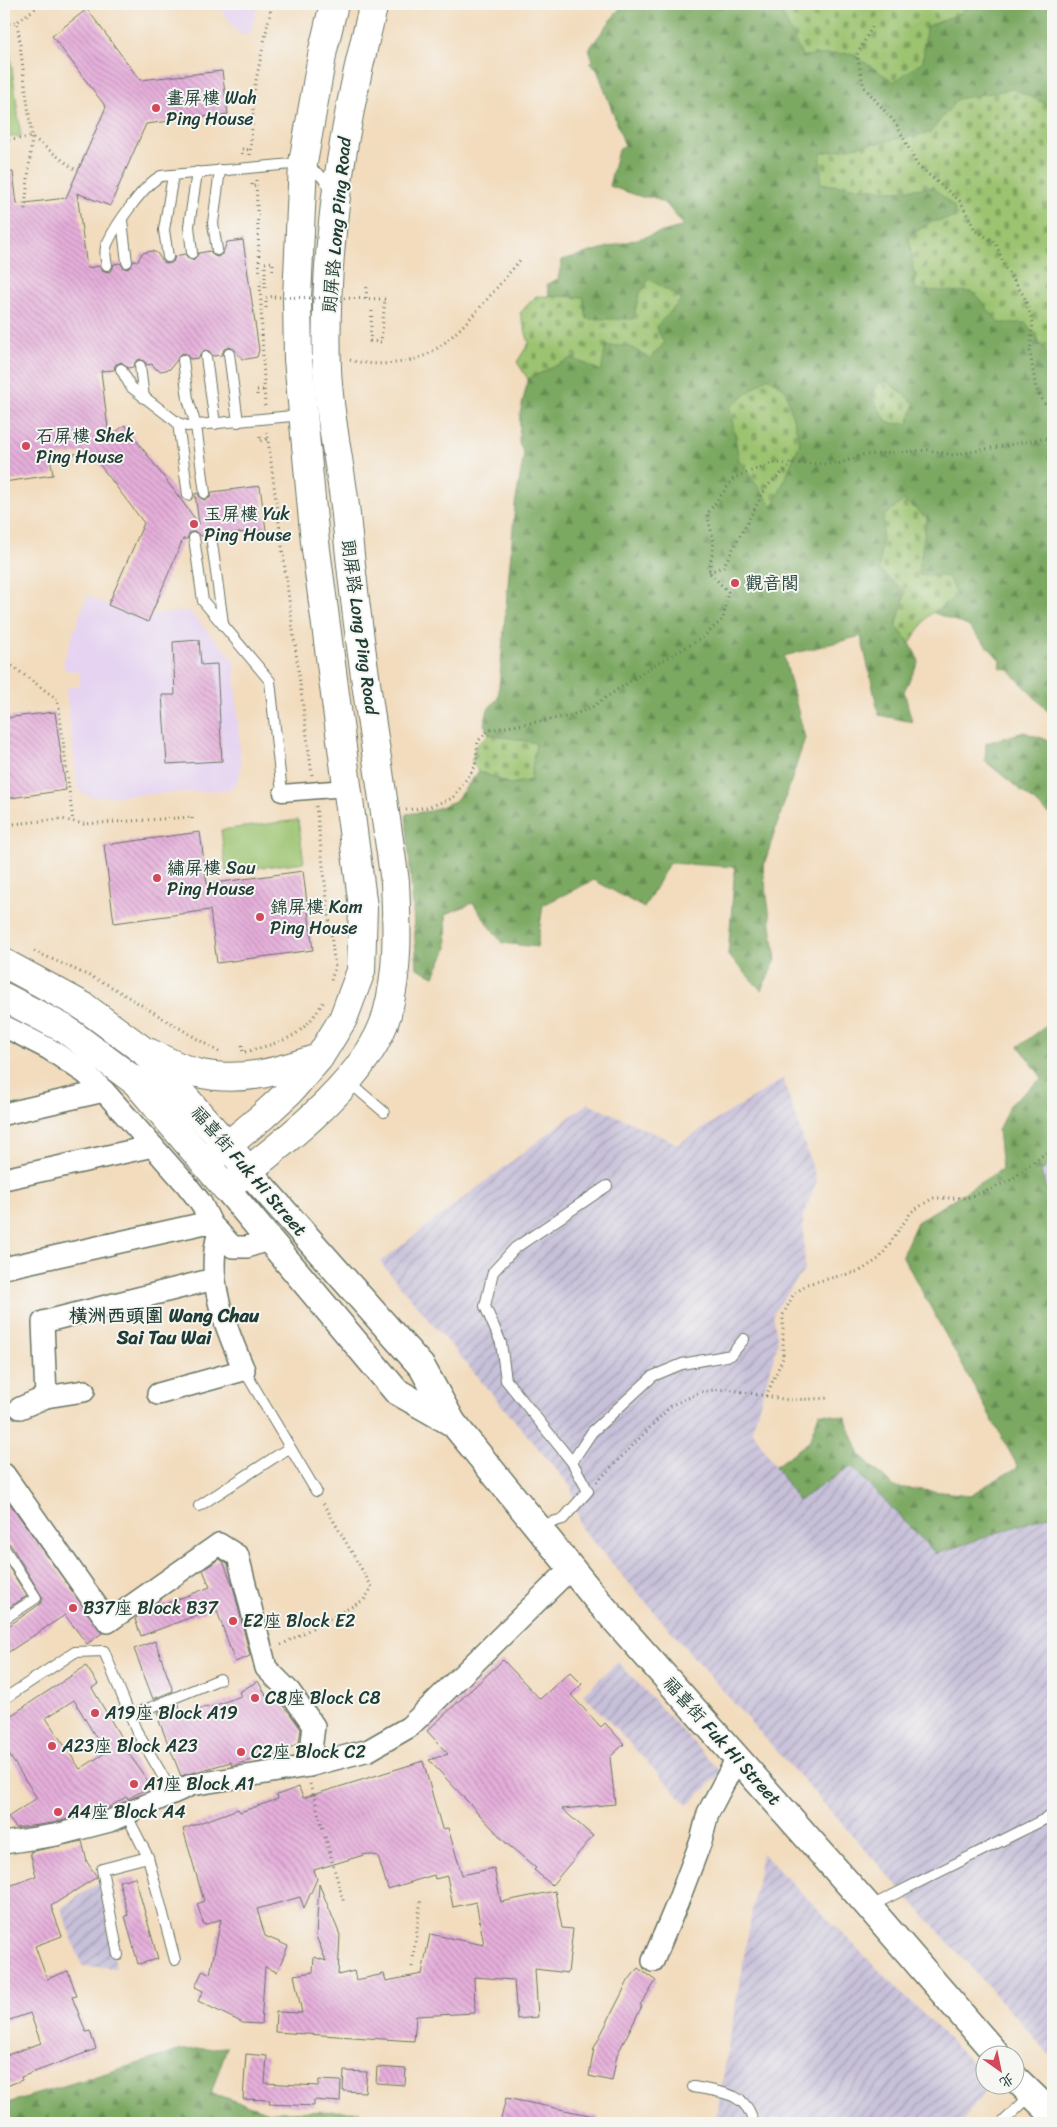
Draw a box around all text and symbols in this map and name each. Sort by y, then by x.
place label: 畫屏樓 Wah Ping House [166,82,257,135]
marker: 畫屏樓 Wah Ping House [150,102,162,114]
street label: 朗屏路 Long Ping Road [313,134,361,314]
place label: 石屏樓 Shek Ping House [36,420,135,473]
marker: 石屏樓 Shek Ping House [20,440,32,452]
place label: 玉屏樓 Yuk Ping House [204,498,292,551]
marker: 玉屏樓 Yuk Ping House [188,518,200,530]
street label: 朗屏路 Long Ping Road [332,537,388,718]
place label: 觀音閣 [745,567,799,599]
marker: 觀音閣 [729,577,741,589]
place label: 繡屏樓 Sau Ping House [167,852,256,905]
marker: 繡屏樓 Sau Ping House [151,872,163,884]
place label: 錦屏樓 Kam Ping House [270,891,363,944]
marker: 錦屏樓 Kam Ping House [254,911,266,923]
street label: 福喜街 Fuk Hi Street [183,1098,315,1244]
district label: 橫洲西頭圍 Wang Chau Sai Tau Wai [69,1299,260,1354]
place label: B37座 Block B37 [83,1592,219,1624]
marker: B37座 Block B37 [67,1602,79,1614]
place label: E2座 Block E2 [243,1605,355,1637]
marker: E2座 Block E2 [227,1615,239,1627]
street label: 福喜街 Fuk Hi Street [655,1669,789,1813]
place label: C8座 Block C8 [265,1682,381,1714]
marker: C8座 Block C8 [249,1692,261,1704]
place label: A19座 Block A19 [104,1697,238,1729]
marker: A19座 Block A19 [89,1707,101,1719]
place label: A23座 Block A23 [61,1730,198,1762]
place label: C2座 Block C2 [251,1736,366,1768]
marker: A23座 Block A23 [46,1740,58,1752]
marker: C2座 Block C2 [235,1746,247,1758]
place label: A1座 Block A1 [143,1768,255,1800]
marker: A1座 Block A1 [128,1778,140,1790]
place label: A4座 Block A4 [67,1796,186,1828]
marker: A4座 Block A4 [52,1806,64,1818]
north arrow [974,2044,1024,2094]
text: 北 [994,2066,1019,2095]

